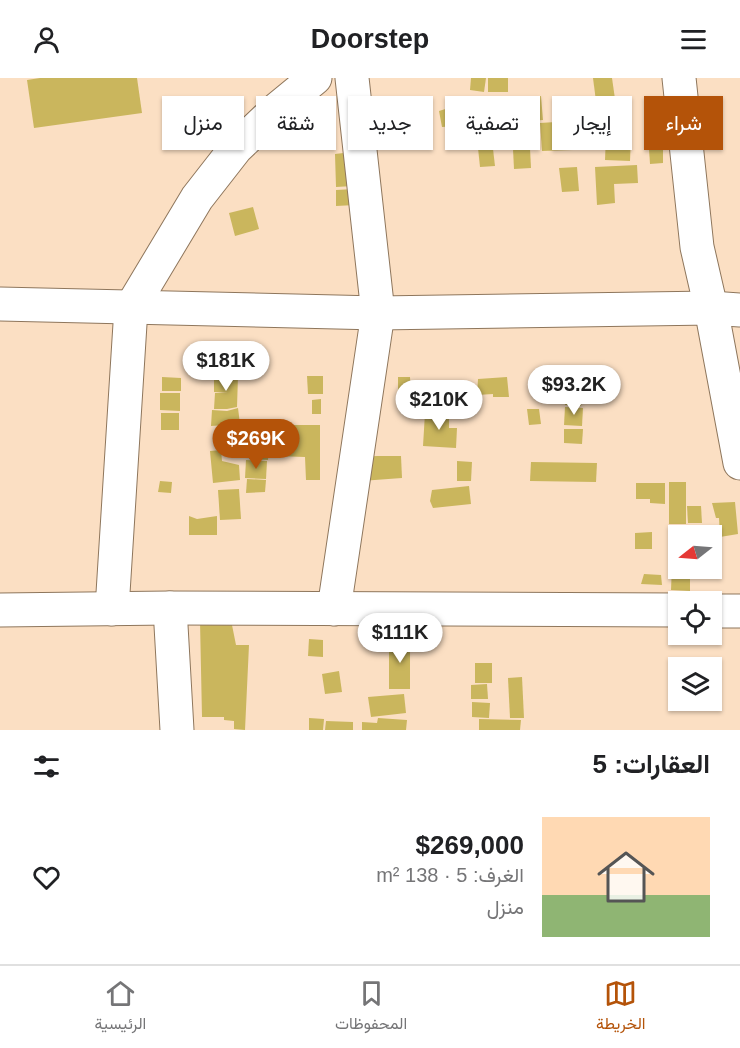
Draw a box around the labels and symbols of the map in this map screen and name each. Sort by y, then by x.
pin: $181K [184,341,268,392]
pin: $93.2K [525,365,623,416]
pin: $210K [397,380,481,431]
pin: $269K [214,419,298,470]
north arrow [668,525,722,579]
pin: $111K [358,613,442,664]

